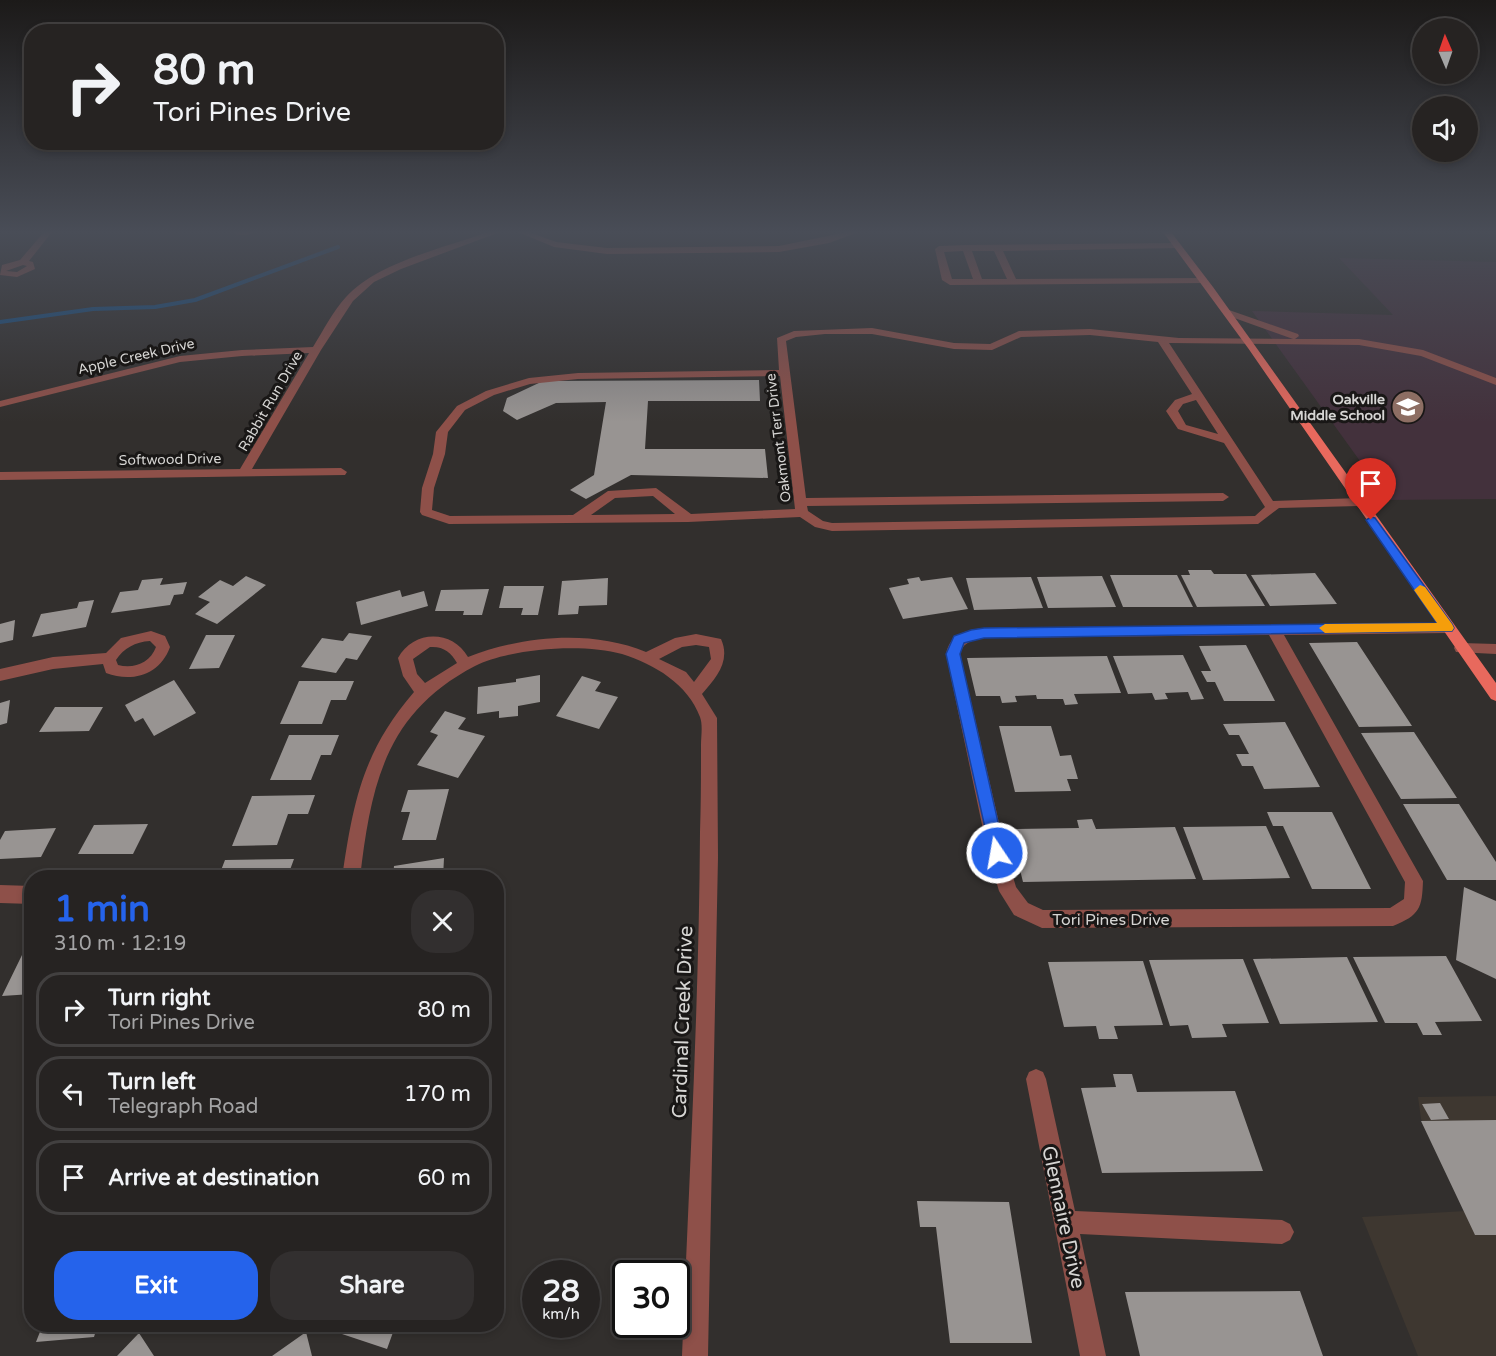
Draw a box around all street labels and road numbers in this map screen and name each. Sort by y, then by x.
street label: Apple Creek Drive [76,335,196,378]
street label: Rabbit Run Drive [235,348,306,454]
street label: Oakmont Terr Drive [762,372,795,503]
street label: Softwood Drive [119,450,221,469]
street label: Tori Pines Drive [1052,910,1170,930]
street label: Cardinal Creek Drive [668,925,698,1119]
street label: Glennaire Drive [1036,1144,1090,1291]

